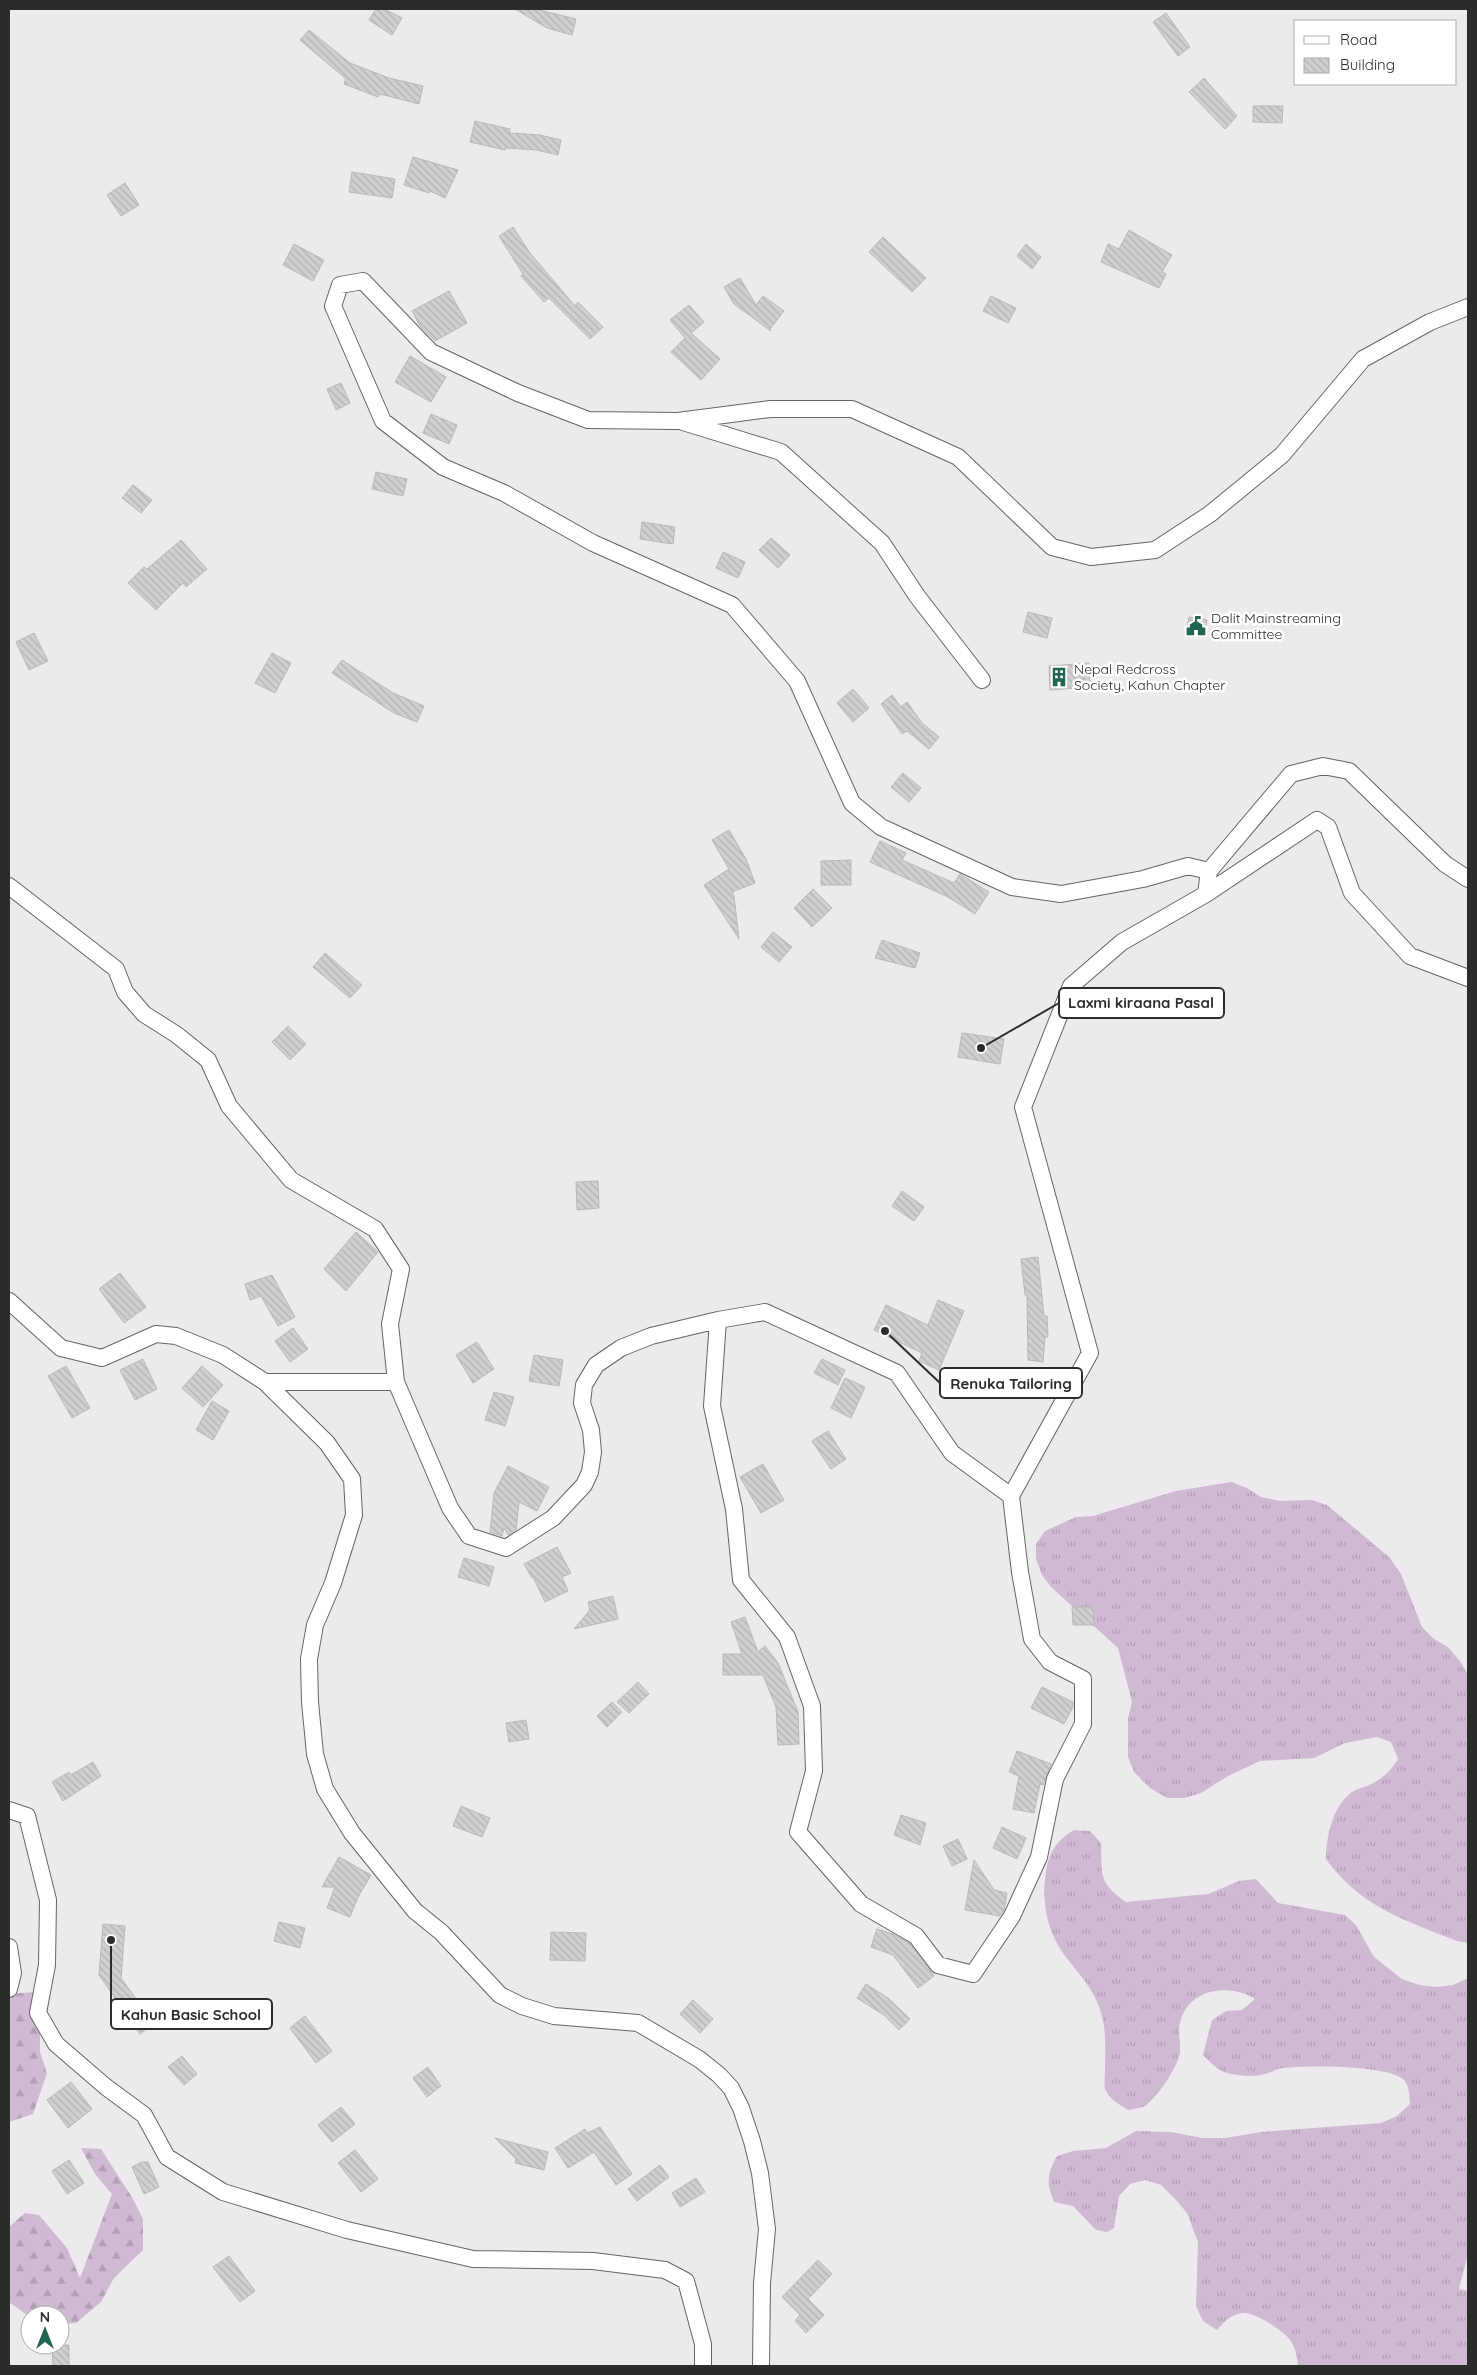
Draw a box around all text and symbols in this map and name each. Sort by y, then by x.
legend [1294,20,1457,85]
text: Road [1340,30,1377,49]
text: Building [1340,55,1395,74]
place label: Dalit Mainstreaming Committee [1211,609,1341,643]
public building icon: Dalit Mainstreaming Committee [1185,615,1207,637]
place label: Nepal Redcross Society, Kahun Chapter [1074,660,1226,694]
building icon: Nepal Redcross Society, Kahun Chapter [1048,666,1070,688]
callout: Laxmi kiraana Pasal [1059,988,1224,1018]
text: Laxmi kiraana Pasal [1068,993,1214,1012]
callout: Renuka Tailoring [940,1368,1082,1398]
text: Renuka Tailoring [950,1374,1072,1393]
callout: Kahun Basic School [111,1999,272,2029]
text: Kahun Basic School [121,2005,261,2024]
north arrow [20,2305,70,2355]
text: N [40,2308,50,2326]

